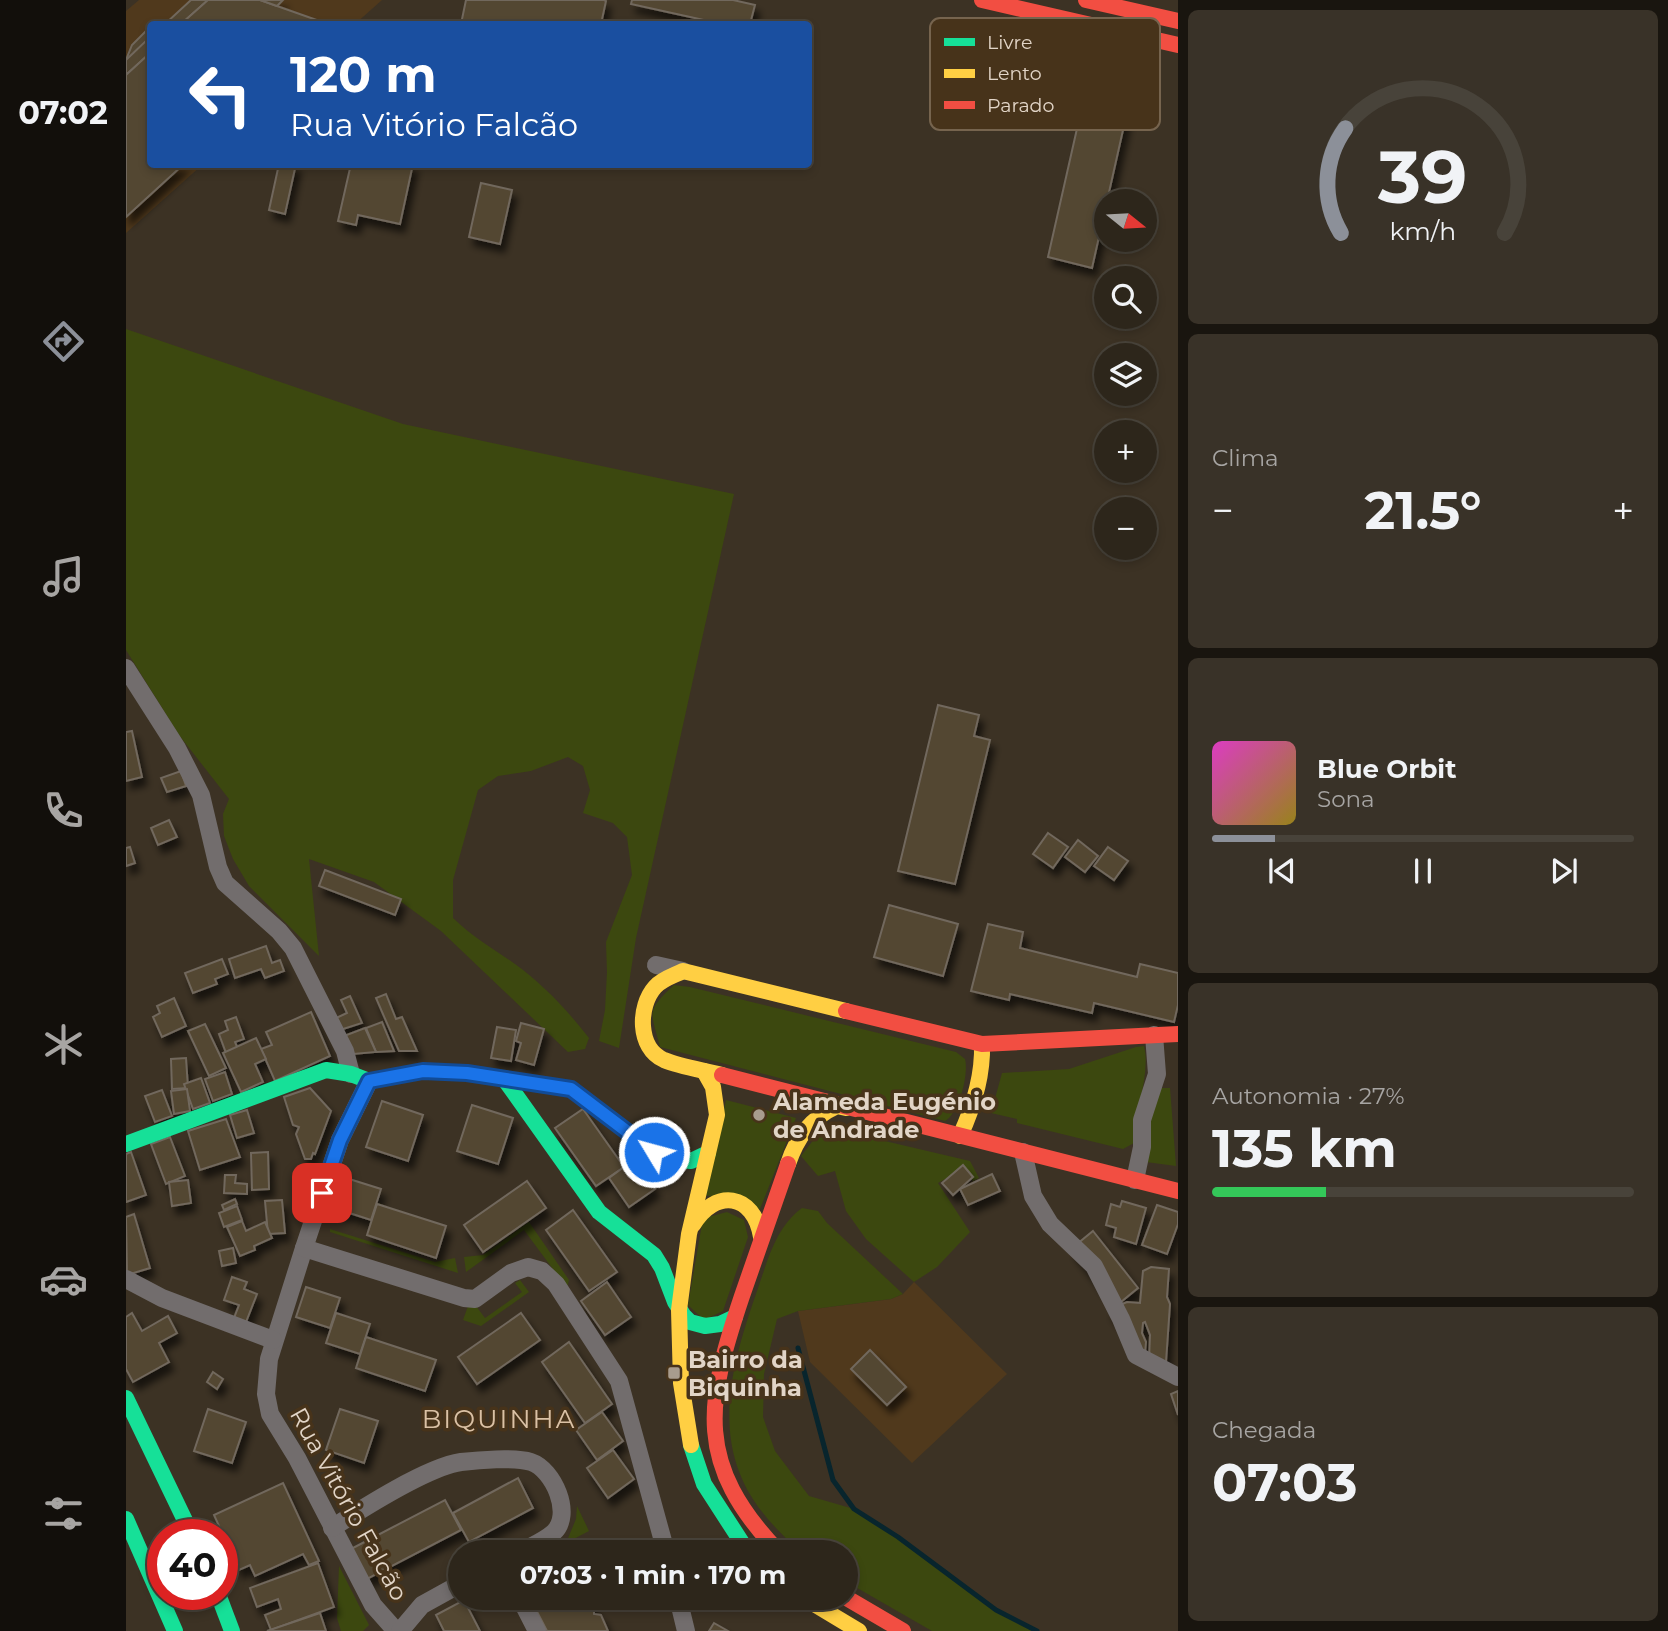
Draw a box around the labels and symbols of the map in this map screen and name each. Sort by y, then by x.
legend [930,18,1160,130]
text: Livre [987,31,1032,54]
text: Lento [987,62,1042,85]
text: Parado [987,94,1055,117]
north arrow [1094,189,1157,252]
place label: Alameda Eugénio de Andrade [772,1087,996,1144]
marker: Alameda Eugénio de Andrade [751,1107,767,1123]
position arrow [617,1115,691,1189]
pin [292,1163,352,1223]
place label: Bairro da Biquinha [688,1345,803,1402]
marker: Bairro da Biquinha [666,1365,682,1381]
street label: Rua Vitório Falcão [284,1402,414,1606]
district label: BIQUINHA [422,1403,576,1435]
speed limit sign: 40 [147,1519,238,1610]

